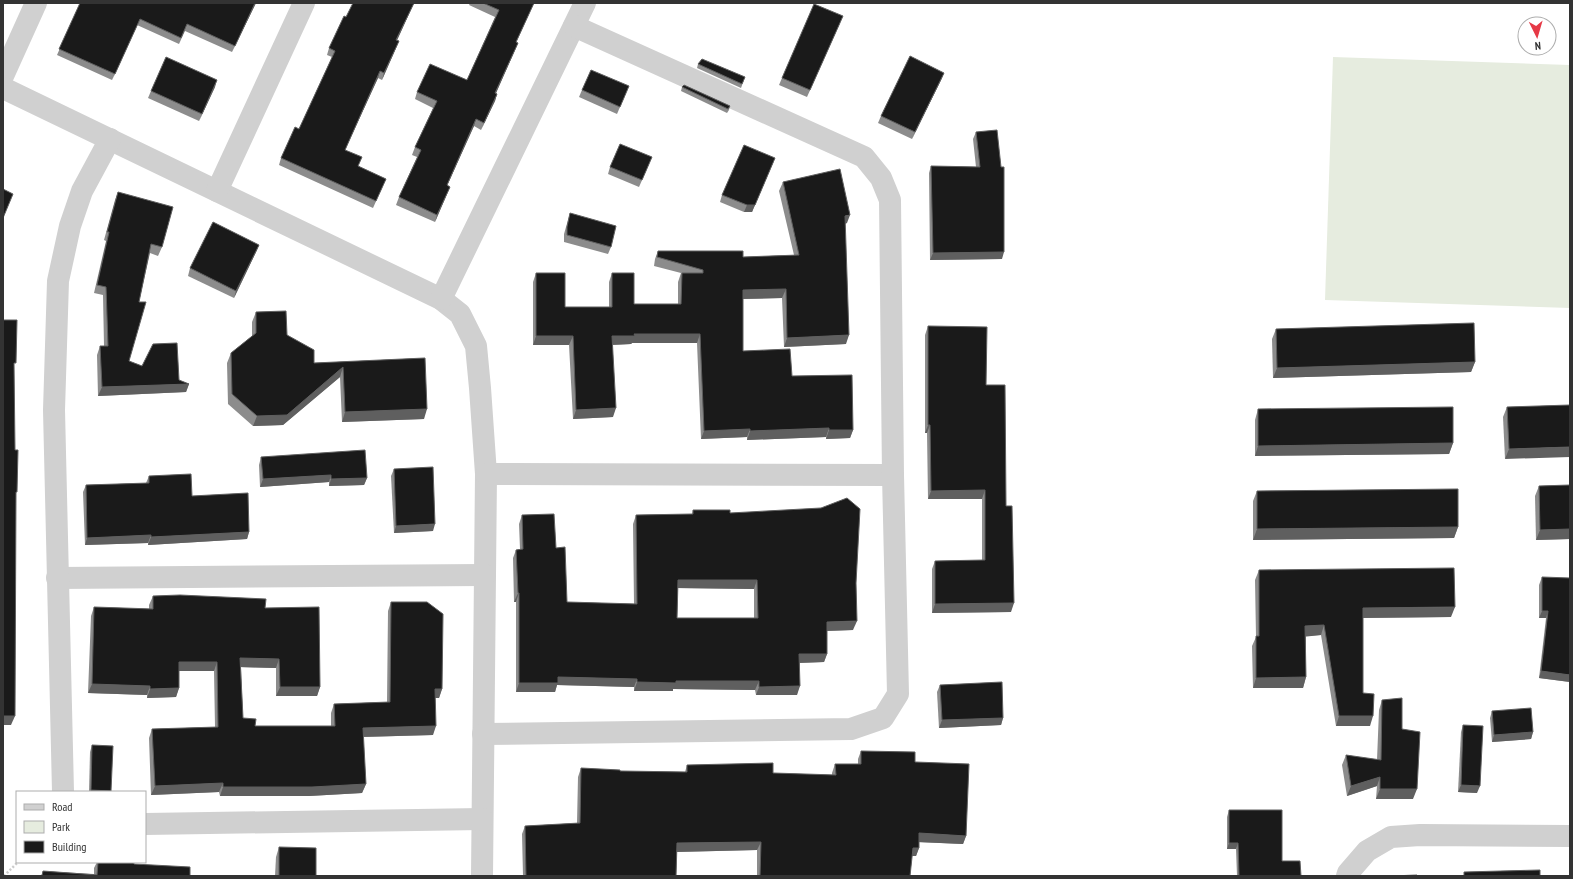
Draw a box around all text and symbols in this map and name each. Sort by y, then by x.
north arrow [1517,16,1557,56]
text: N [1534,39,1541,53]
legend [16,791,146,863]
text: Road [52,799,72,814]
text: Park [52,819,70,834]
text: Building [52,839,87,854]

